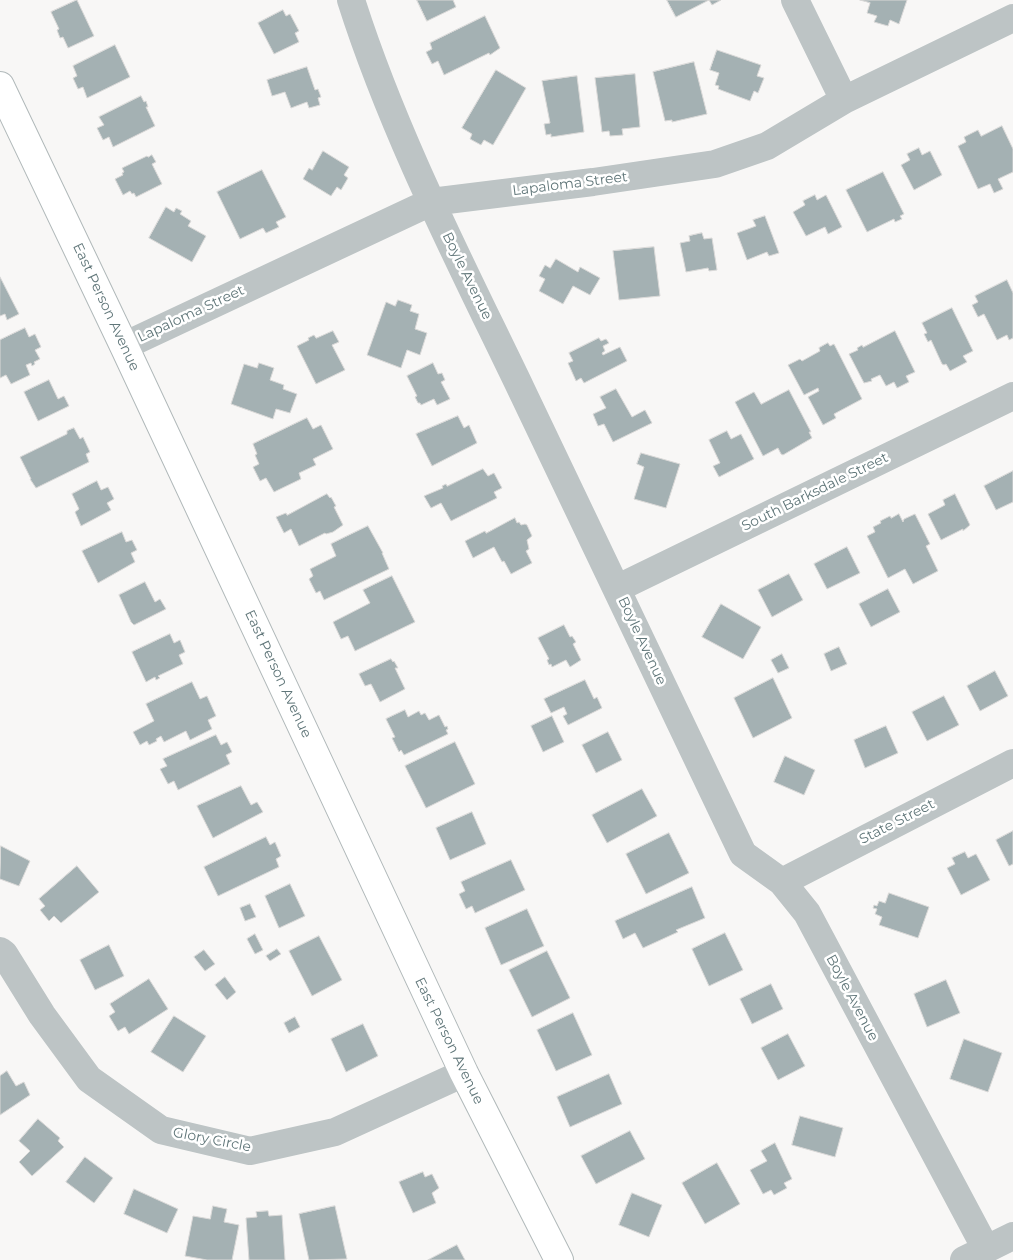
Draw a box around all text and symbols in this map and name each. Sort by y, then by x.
street label: Lapaloma Street [511,169,629,199]
street label: Boyle Avenue [439,229,495,323]
street label: East Person Avenue [69,240,143,374]
street label: Lapaloma Street [135,282,247,346]
street label: South Barksdale Street [739,449,891,535]
street label: Boyle Avenue [614,594,670,688]
street label: East Person Avenue [241,607,315,741]
street label: State Street [857,796,937,848]
street label: Boyle Avenue [822,952,882,1044]
street label: East Person Avenue [411,975,487,1107]
street label: Glory Circle [171,1124,253,1156]

